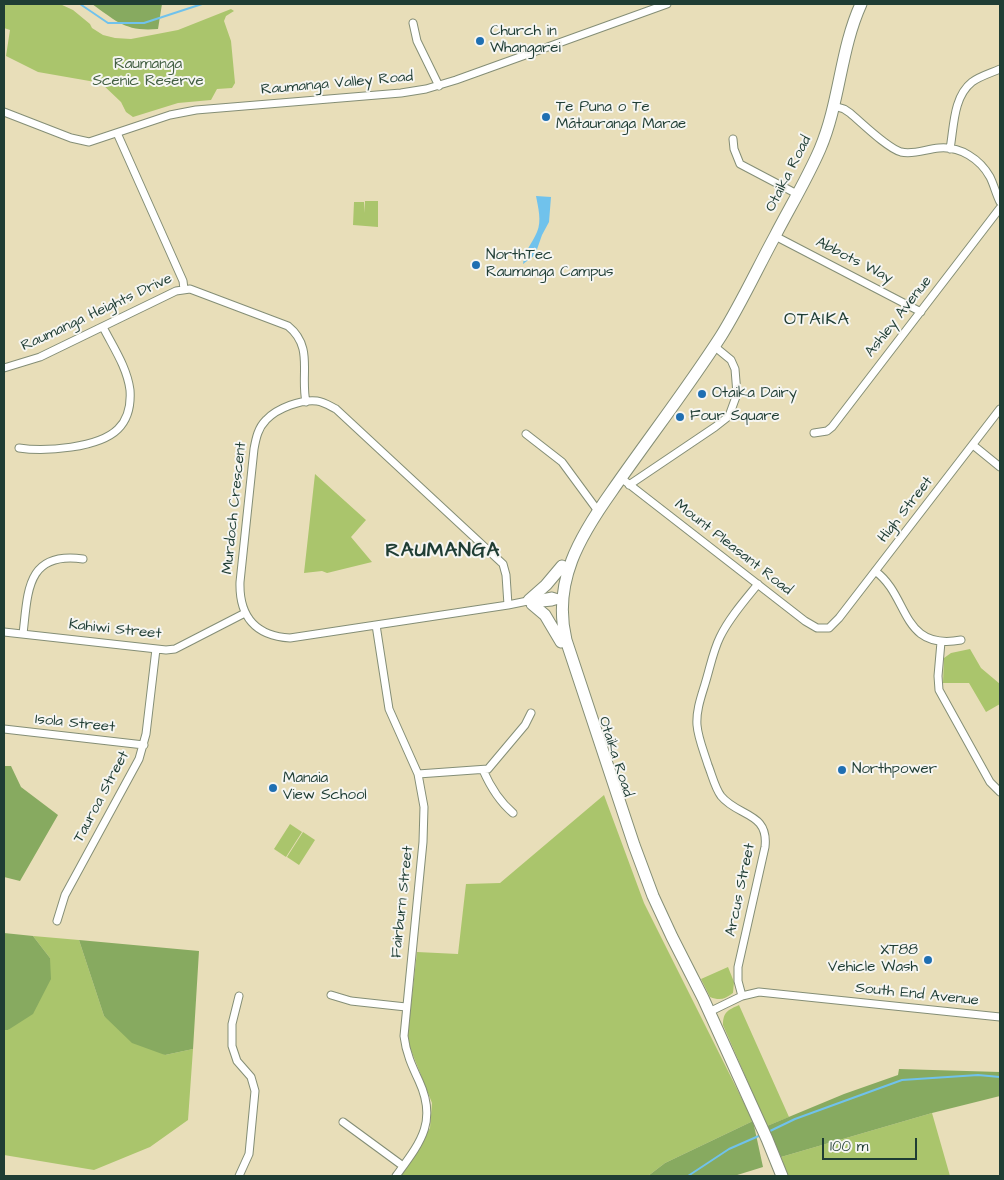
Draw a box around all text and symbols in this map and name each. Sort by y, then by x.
place label: Church in Whangarei [490,23,561,58]
marker: Church in Whangarei [474,35,486,47]
park label: Raumanga Scenic Reserve [92,56,204,91]
street label: Raumanga Valley Road [260,68,414,100]
place label: Te Puna o Te Mātauranga Marae [556,99,686,134]
marker: Te Puna o Te Mātauranga Marae [540,111,552,123]
street label: Otaika Road [762,133,816,215]
street label: Abbots Way [812,234,896,288]
place label: NorthTec Raumanga Campus [486,247,614,282]
marker: NorthTec Raumanga Campus [470,259,482,271]
street label: Raumanga Heights Drive [19,270,175,356]
street label: Ashley Avenue [862,273,936,361]
district label: OTAIKA [783,309,851,331]
place label: Otaika Dairy [712,385,797,403]
marker: Otaika Dairy [696,388,708,400]
place label: Four Square [690,408,780,426]
marker: Four Square [674,411,686,423]
street label: Murdoch Crescent [219,441,251,575]
street label: High Street [875,473,937,547]
street label: Mount Pleasant Road [670,496,796,600]
district label: RAUMANGA [385,540,501,564]
street label: Kahiwi Street [68,616,162,644]
street label: Isola Street [34,711,116,737]
street label: Otaika Road [594,715,636,799]
street label: Tauroa Street [70,748,134,846]
place label: Northpower [852,761,937,779]
marker: Northpower [836,764,848,776]
place label: Manaia View School [283,770,367,805]
marker: Manaia View School [267,782,279,794]
street label: Arcus Street [722,842,760,938]
street label: Fairburn Street [388,845,418,959]
place label: XT88 Vehicle Wash [828,942,918,977]
marker: XT88 Vehicle Wash [922,954,934,966]
street label: South End Avenue [854,980,980,1010]
scale bar [824,1128,919,1160]
text: 100 m [830,1136,869,1157]

